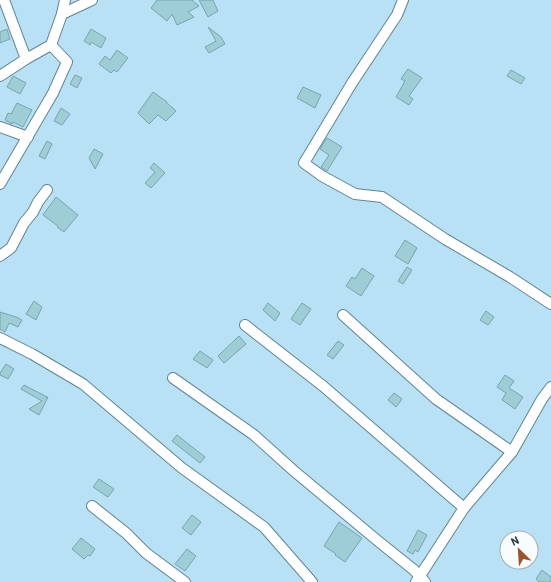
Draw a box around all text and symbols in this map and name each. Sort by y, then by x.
north arrow [499,530,539,570]
text: N [508,533,521,548]

